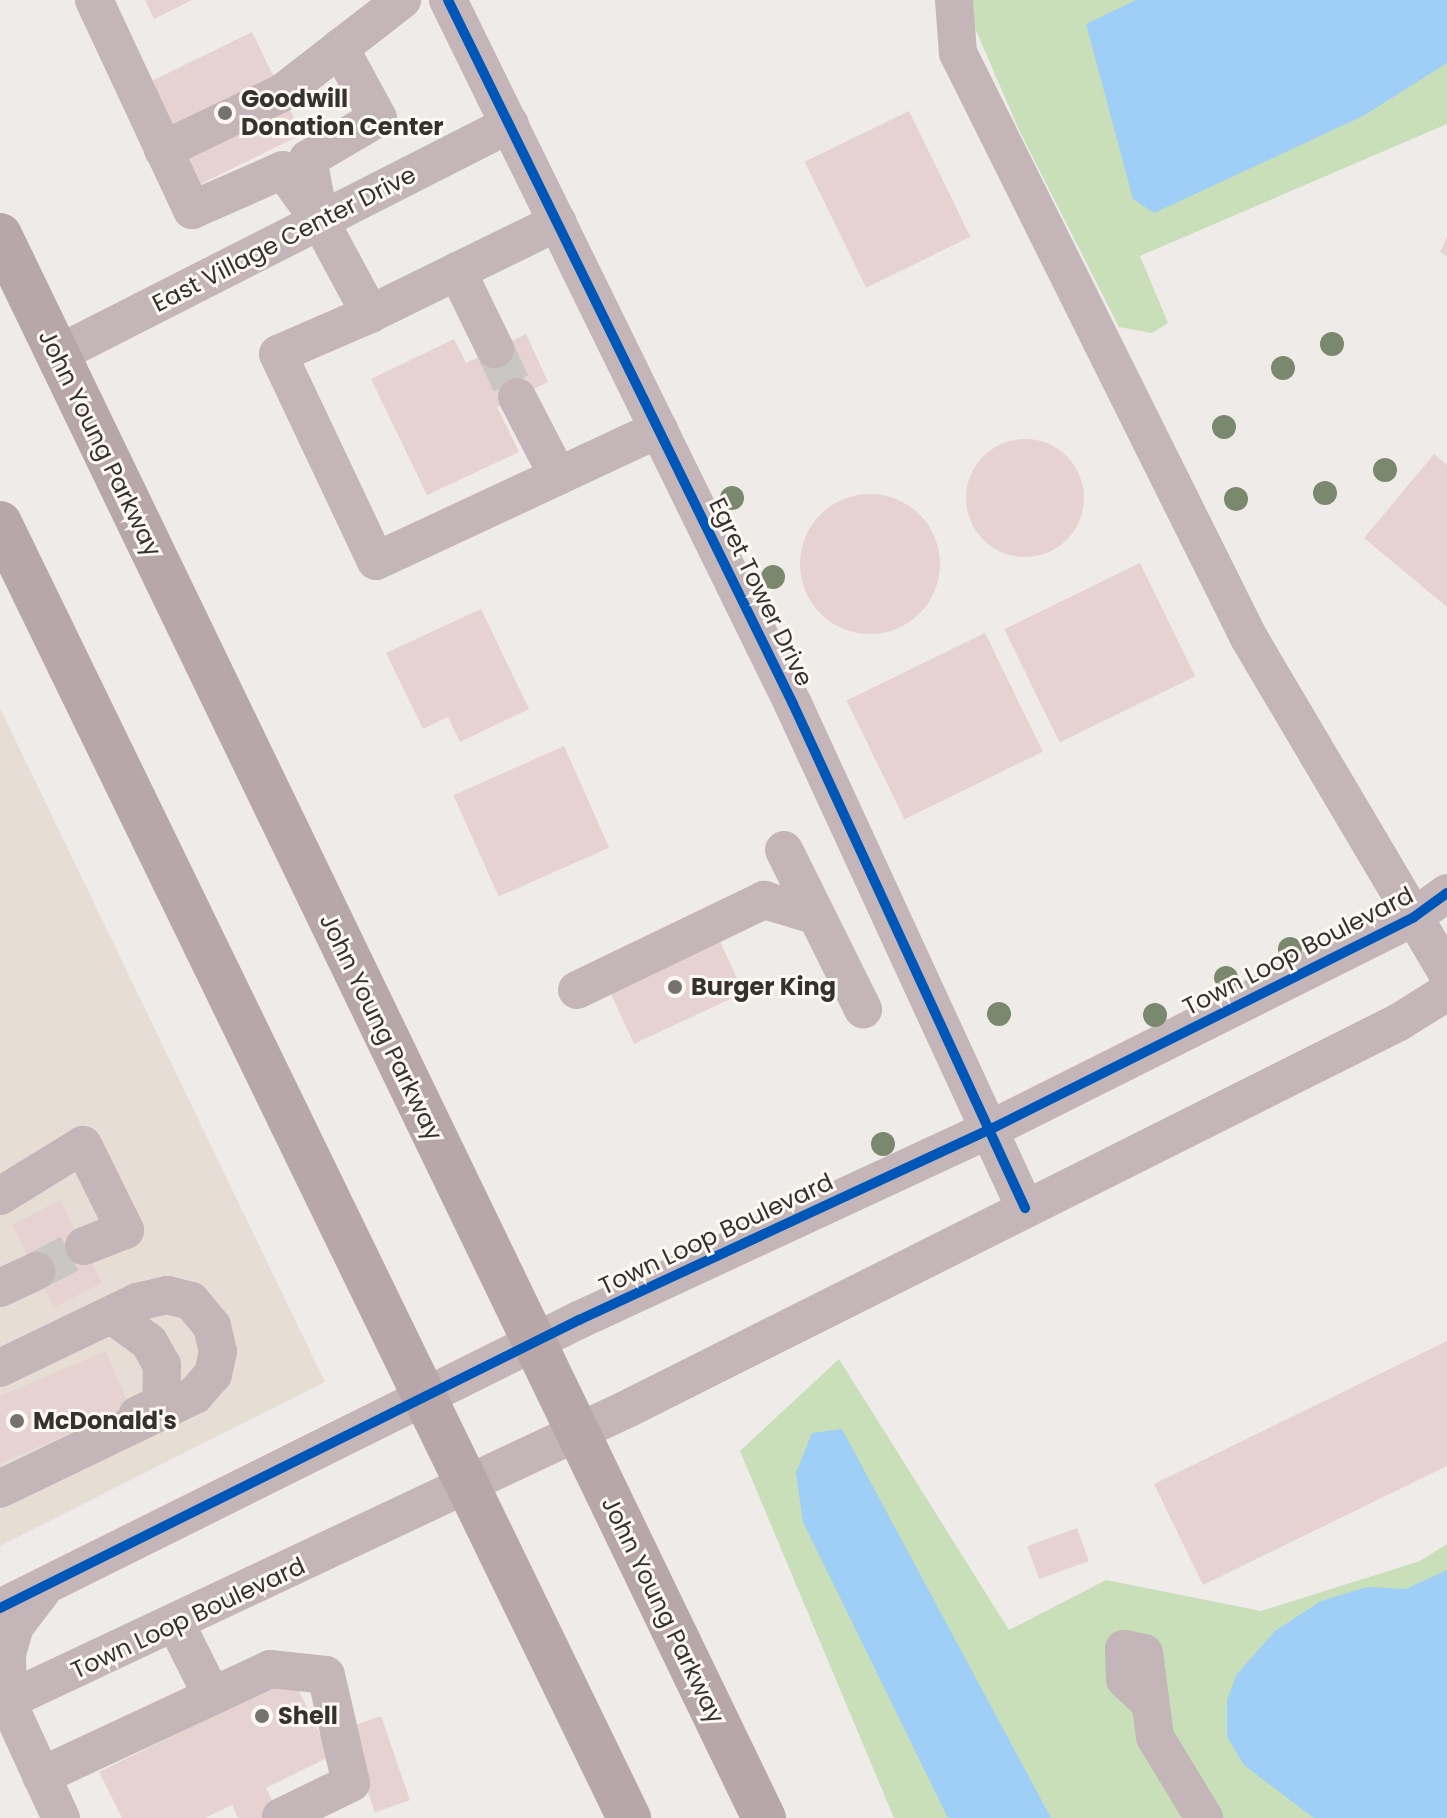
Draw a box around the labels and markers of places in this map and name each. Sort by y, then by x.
place label: Goodwill Donation Center [241,85,444,141]
marker: Goodwill Donation Center [216,104,234,122]
place label: Burger King [691,973,836,1001]
marker: Burger King [666,978,684,996]
place label: McDonald's [33,1407,177,1435]
marker: McDonald's [8,1412,26,1430]
place label: Shell [278,1702,338,1730]
marker: Shell [253,1707,271,1725]

